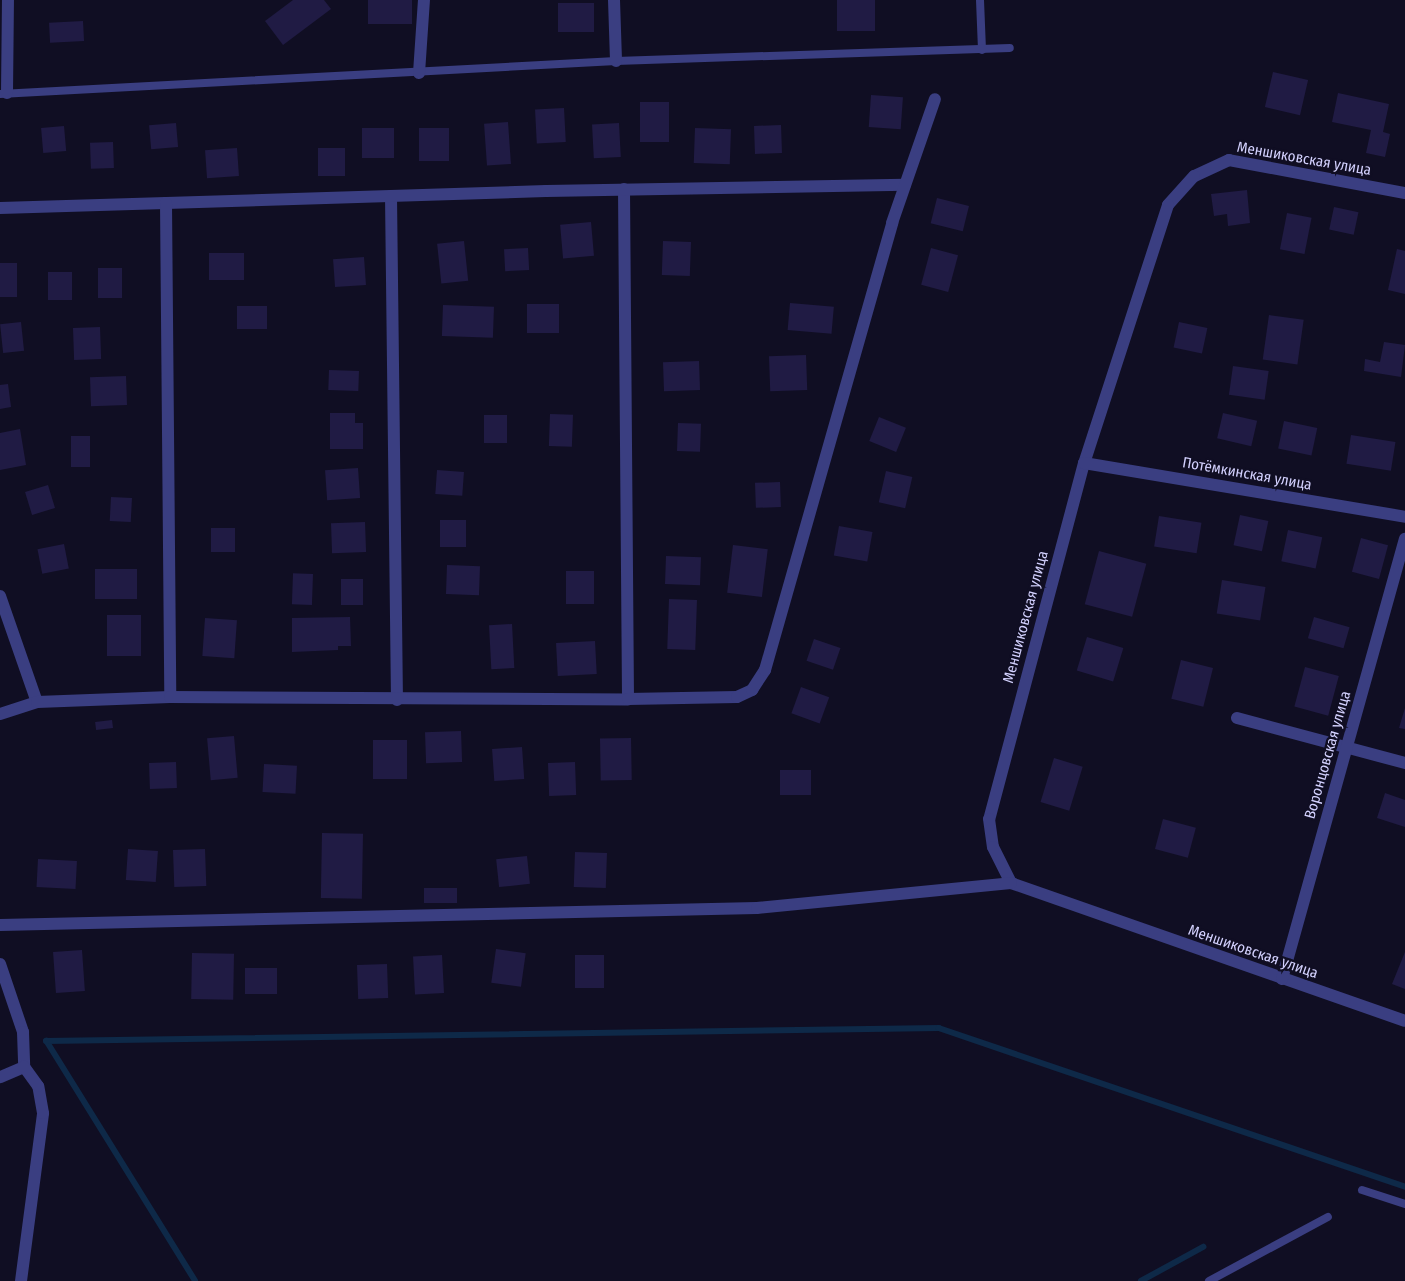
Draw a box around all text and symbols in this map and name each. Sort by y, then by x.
street label: Меншиковская улица [1235,138,1373,180]
street label: Потёмкинская улица [1181,454,1313,494]
street label: Меншиковская улица [1000,549,1052,685]
street label: Воронцовская улица [1301,689,1355,821]
street label: Меншиковская улица [1186,921,1320,983]

